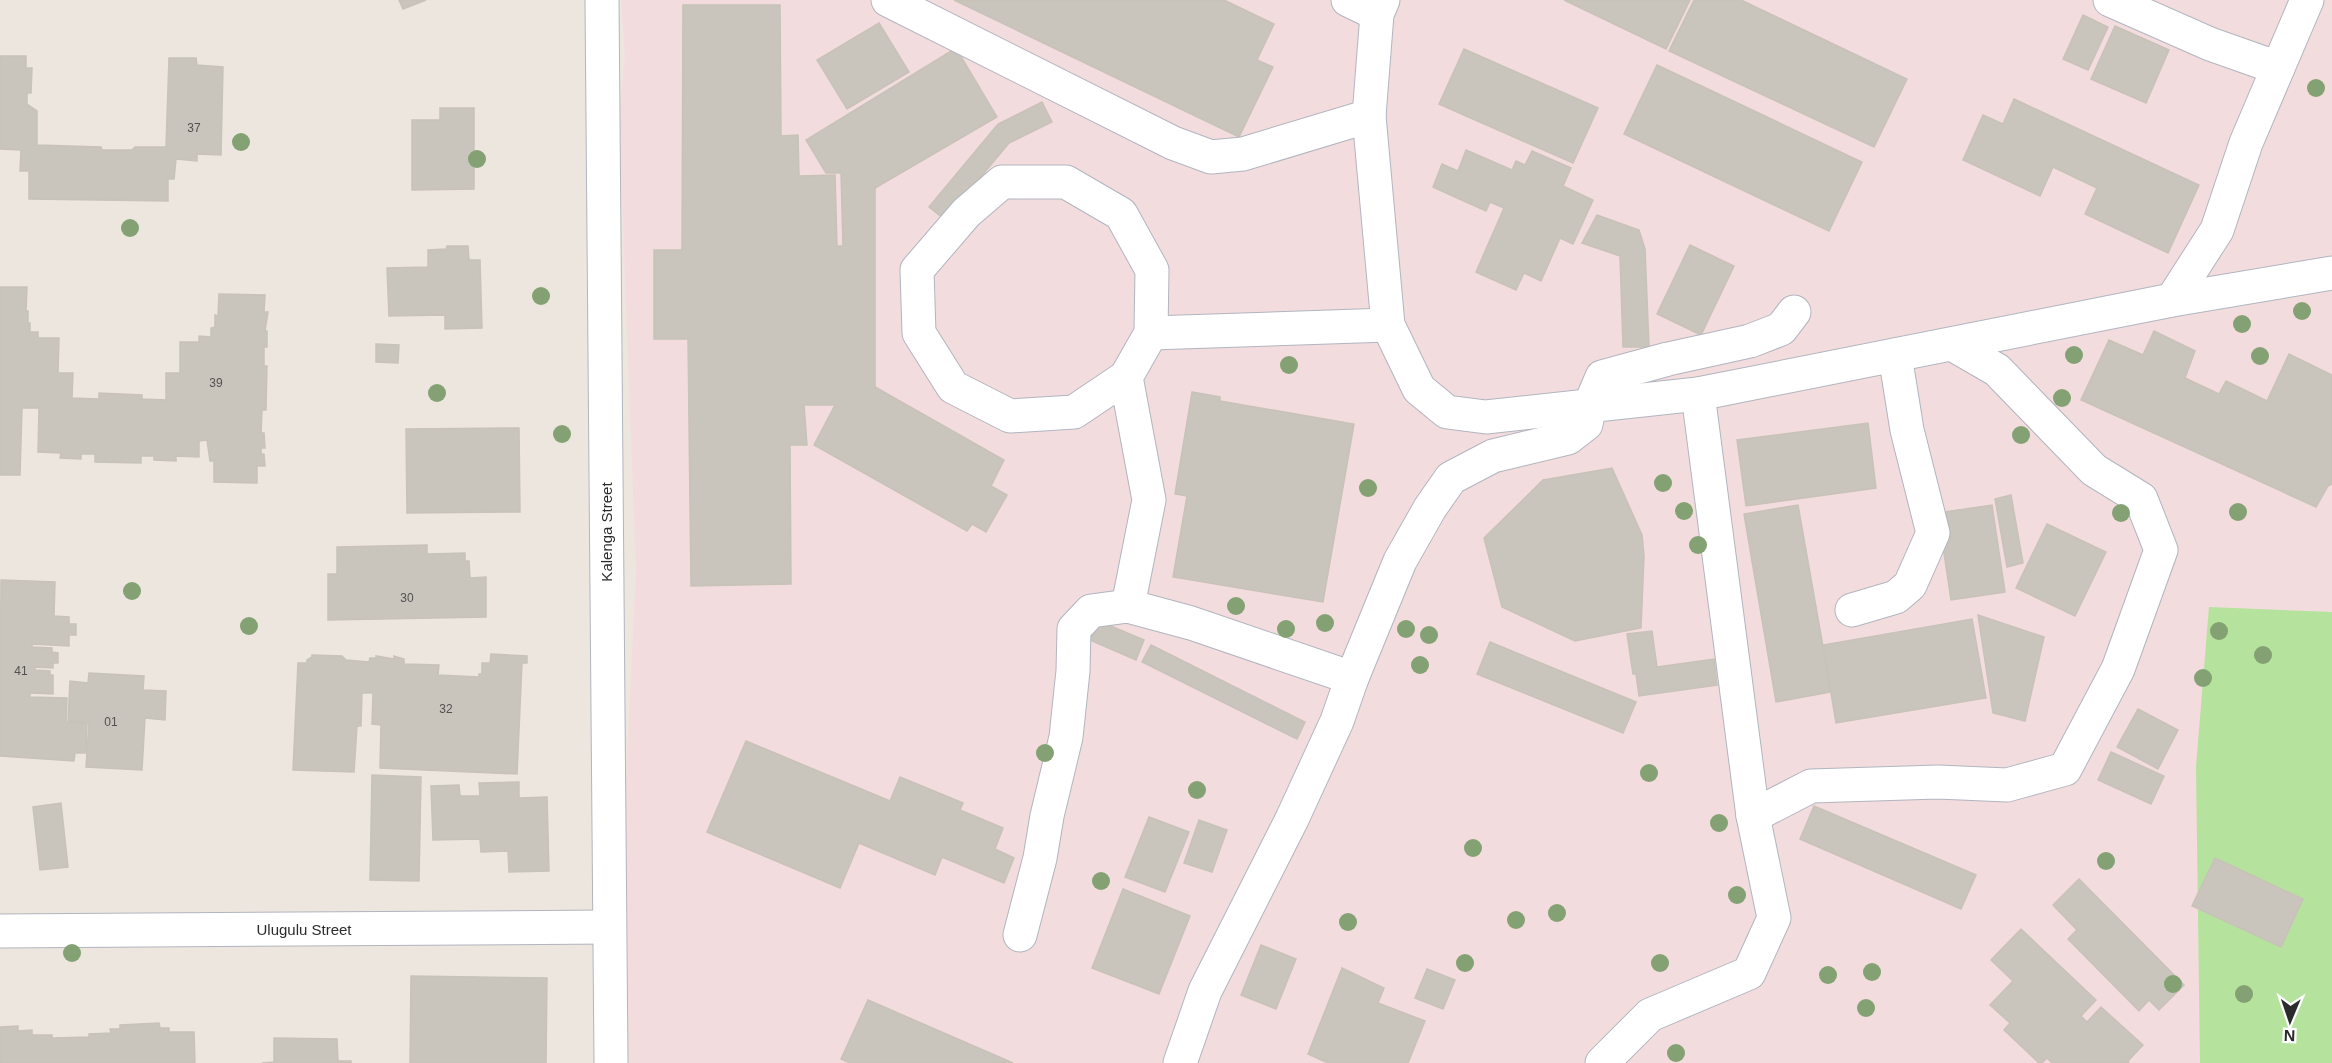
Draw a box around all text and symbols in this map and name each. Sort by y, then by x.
house number: 37 [187,121,201,135]
house number: 39 [209,376,223,390]
street label: Kalenga Street [598,482,615,582]
house number: 30 [400,591,414,605]
house number: 41 [14,664,28,678]
house number: 32 [439,702,453,716]
house number: 01 [104,715,118,729]
street label: Ulugulu Street [256,921,352,938]
north arrow [2260,991,2320,1051]
text: N [2283,1027,2296,1044]

